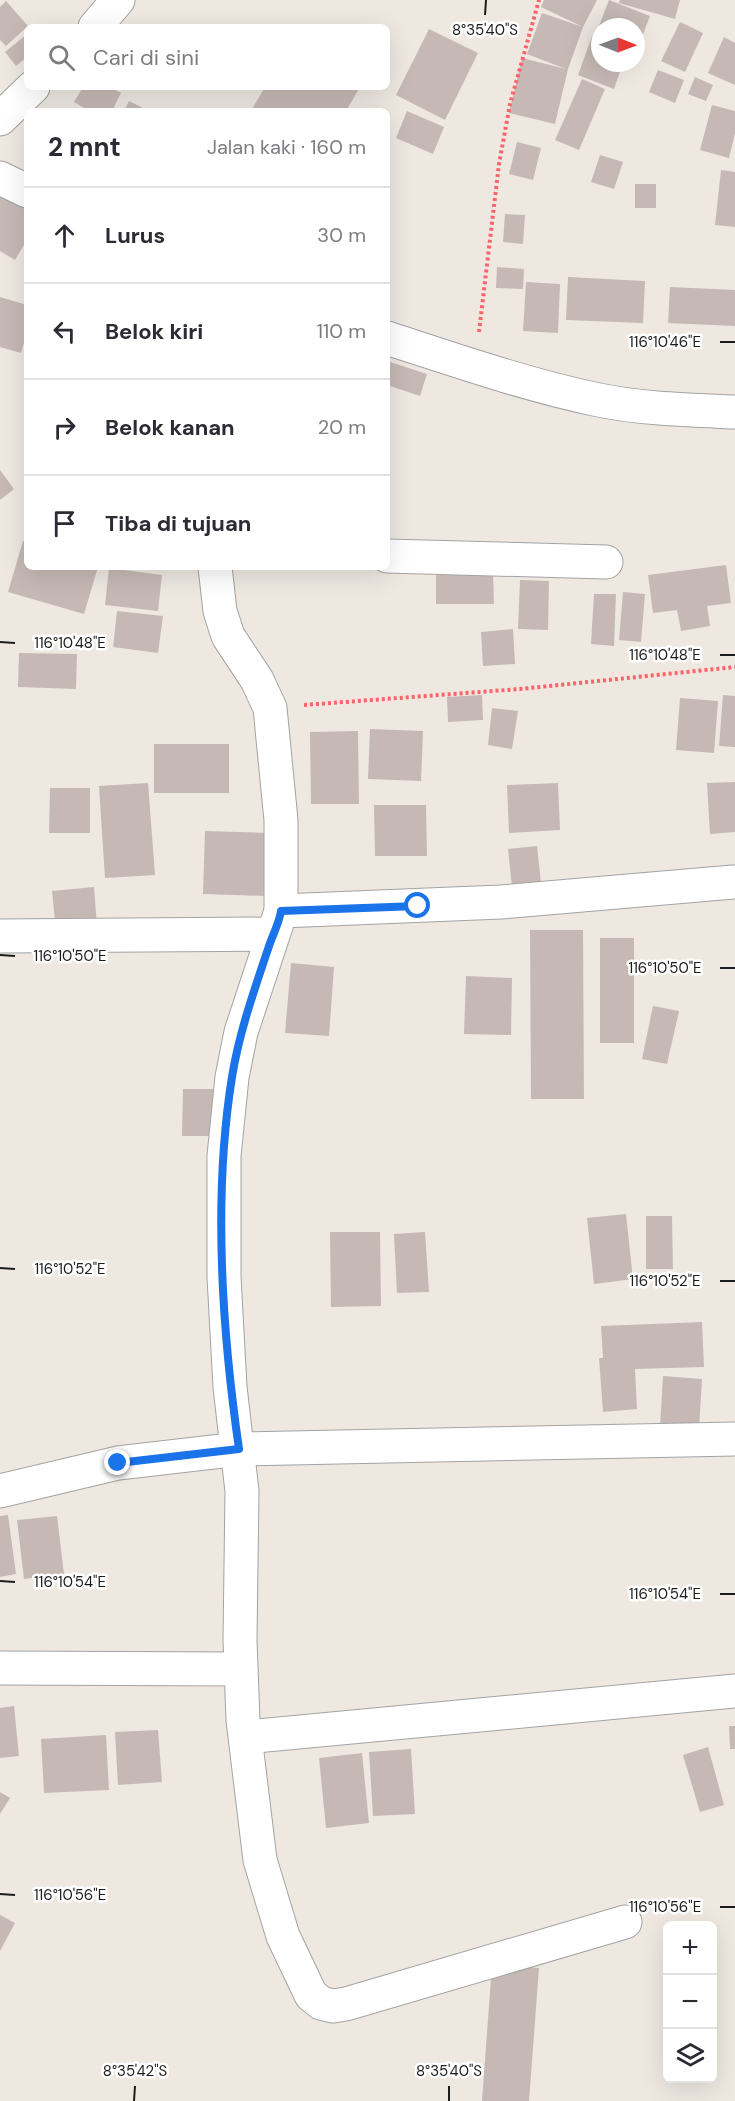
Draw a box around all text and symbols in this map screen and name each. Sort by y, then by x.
north arrow [591,18,645,72]
text: 8°35'40"S [452,20,518,40]
search box [24,24,390,90]
icon: search [45,41,78,74]
text: Cari di sini [93,43,199,72]
text: 2 mnt [48,130,121,164]
text: Jalan kaki · 160 m [207,134,366,160]
icon: ahead [48,219,81,252]
text: Lurus [105,221,165,250]
text: 30 m [317,222,366,248]
icon: left [48,315,81,348]
text: Belok kiri [105,317,203,346]
text: 110 m [317,318,366,344]
text: 116°10'46"E [629,332,701,352]
icon: right [48,411,81,444]
text: Belok kanan [105,413,235,442]
text: 20 m [318,414,366,440]
icon: arrive [48,507,81,540]
text: Tiba di tujuan [105,509,251,538]
text: 116°10'48"E [34,633,106,653]
text: 116°10'48"E [629,645,701,665]
route start [404,892,430,918]
text: 116°10'50"E [33,946,107,966]
text: 116°10'50"E [628,958,702,978]
text: 116°10'52"E [34,1259,106,1279]
text: 116°10'52"E [629,1271,701,1291]
route end [104,1449,130,1475]
text: 116°10'54"E [34,1572,106,1592]
text: 116°10'54"E [629,1584,701,1604]
text: 116°10'56"E [34,1885,106,1905]
text: 116°10'56"E [629,1897,701,1917]
map controls [663,1921,717,2083]
button: + [663,1921,717,1975]
button: − [663,1975,717,2029]
button: layers [663,2029,717,2083]
text: 8°35'42"S [103,2061,168,2081]
text: 8°35'40"S [416,2061,482,2081]

